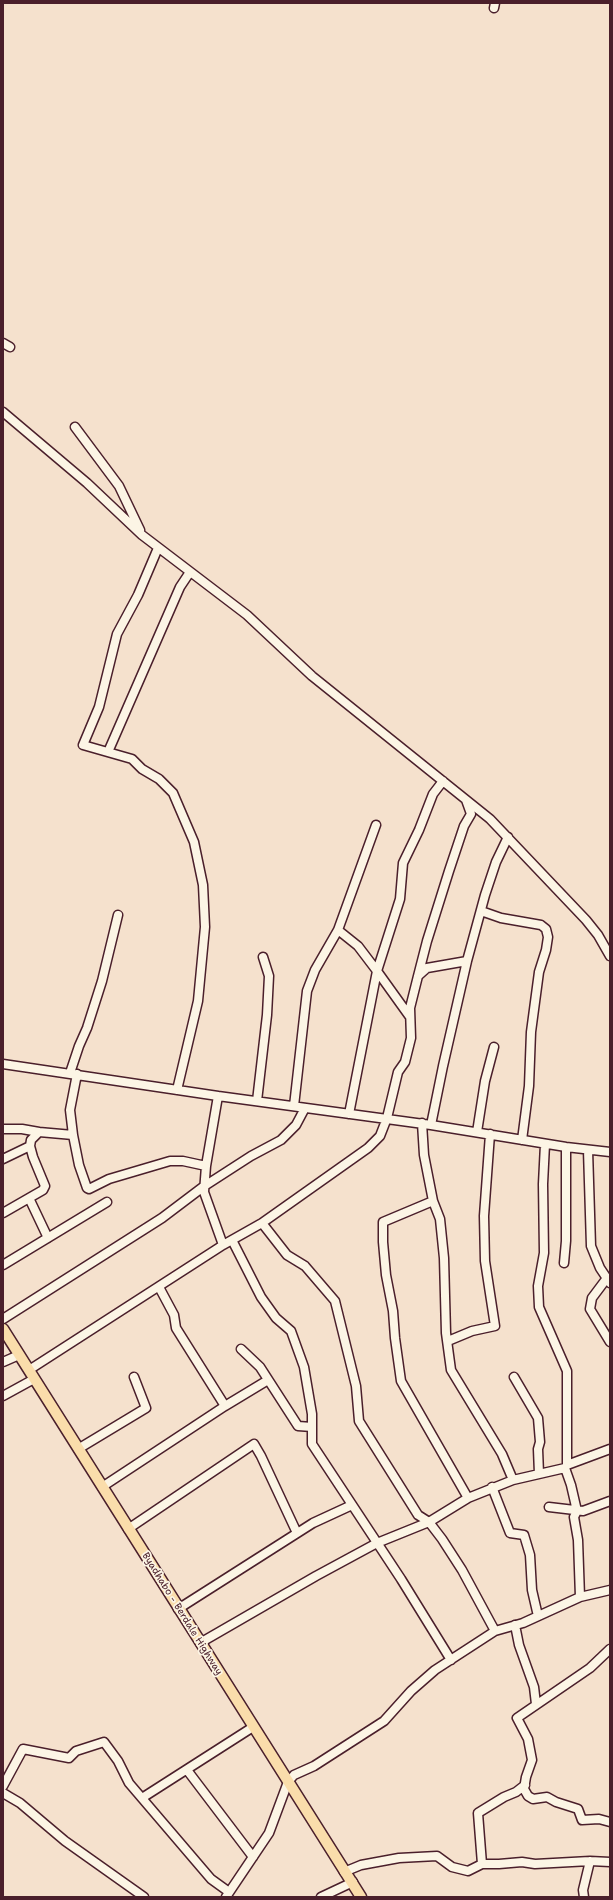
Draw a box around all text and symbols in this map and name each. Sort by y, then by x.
street label: Byadhabo - Berdale Highway [139,1550,225,1678]

